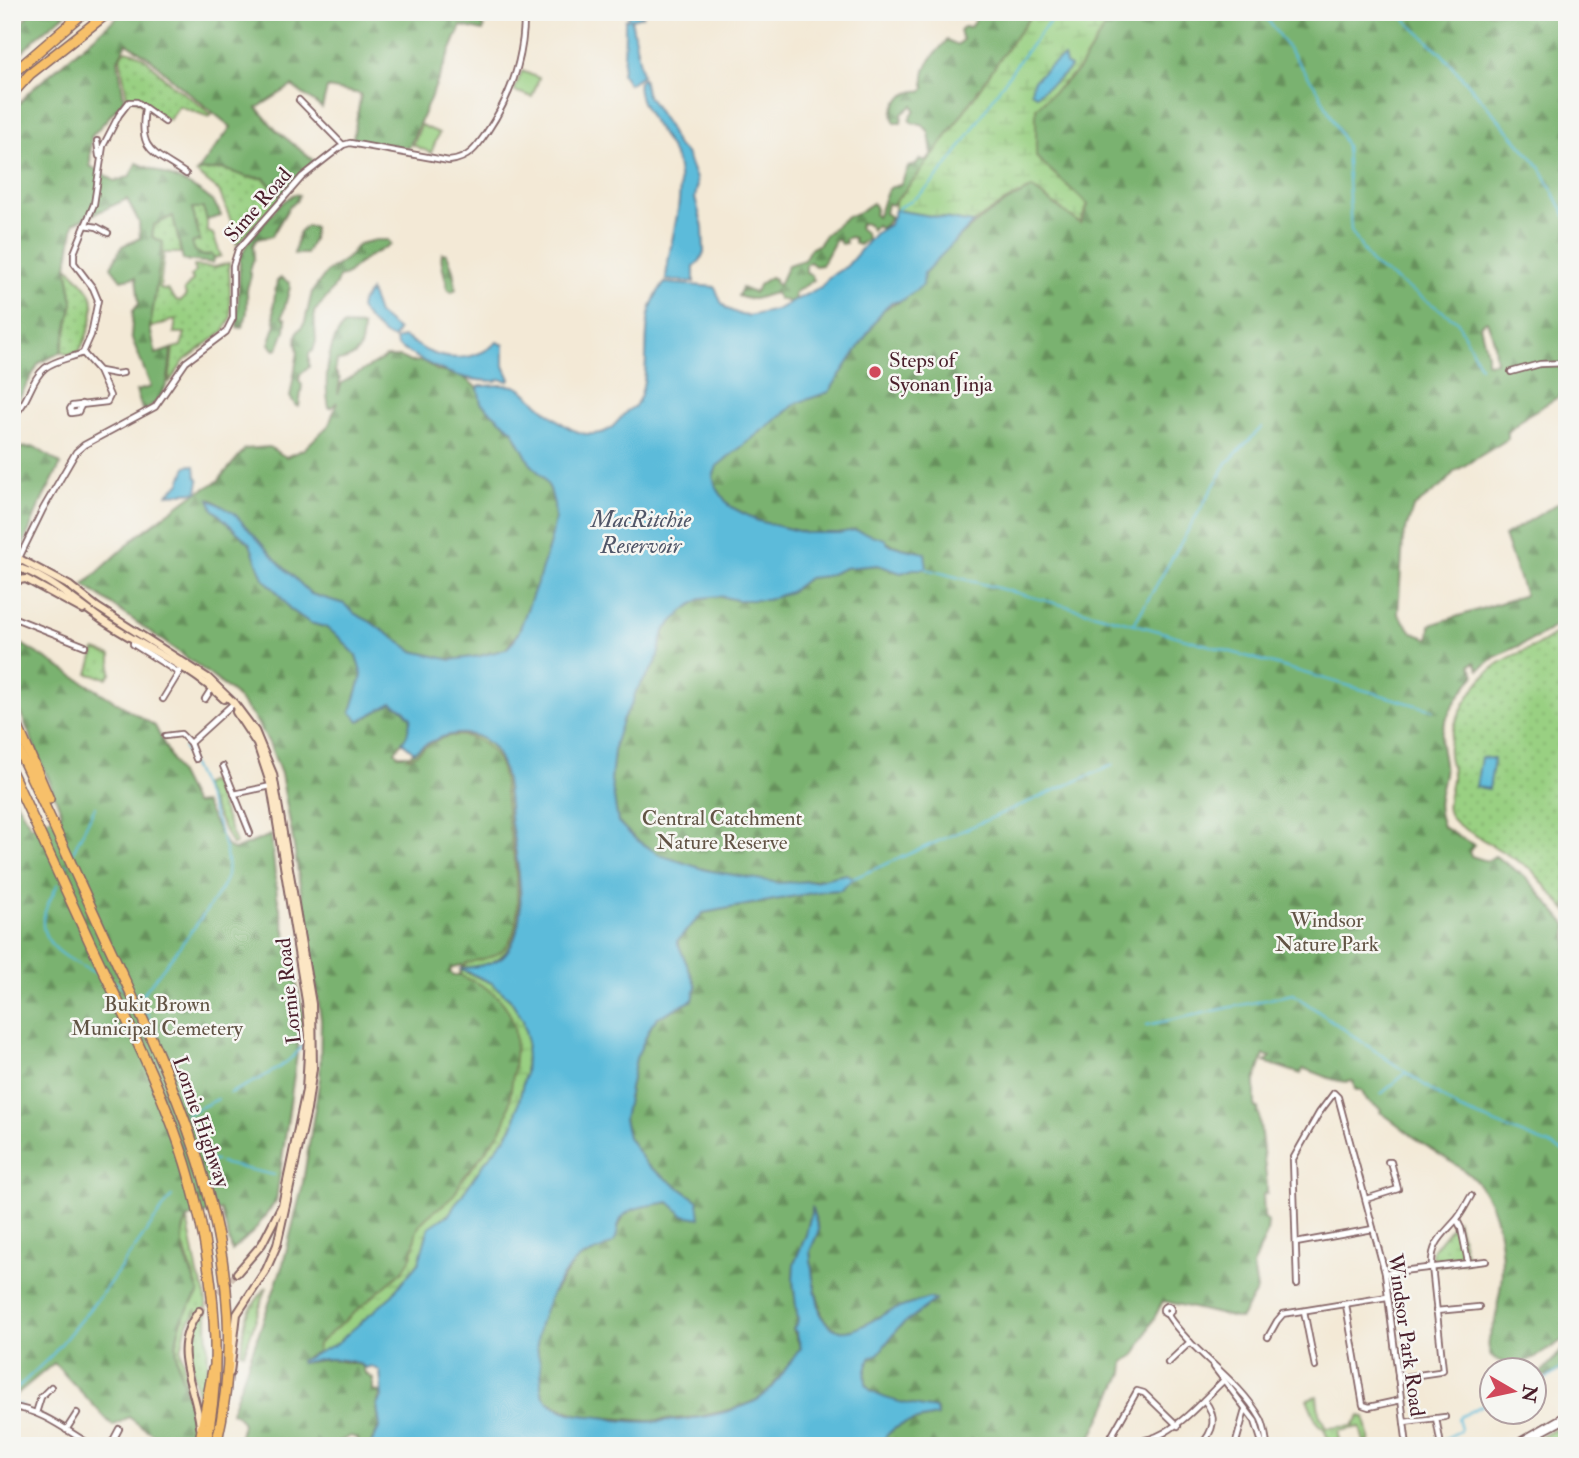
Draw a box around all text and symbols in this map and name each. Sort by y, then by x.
street label: Sime Road [218,161,298,248]
place label: Steps of Syonan Jinja [889,347,993,398]
marker: Steps of Syonan Jinja [867,364,883,380]
water label: MacRitchie Reservoir [589,505,691,560]
park label: Central Catchment Nature Reserve [642,805,802,856]
park label: Windsor Nature Park [1275,907,1379,958]
street label: Lornie Road [270,936,308,1045]
park label: Bukit Brown Municipal Cemetery [71,991,244,1042]
street label: Lornie Highway [166,1053,236,1192]
street label: Windsor Park Road [1381,1251,1431,1419]
north arrow [1478,1356,1548,1426]
text: N [1515,1382,1542,1405]

